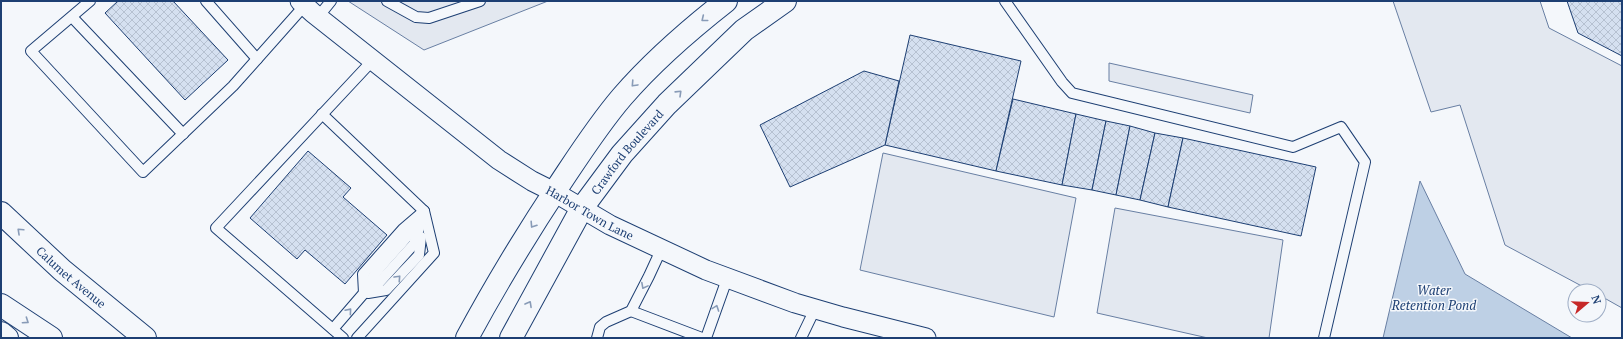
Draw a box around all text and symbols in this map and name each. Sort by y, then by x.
one-way arrow [701,14,708,21]
one-way arrow [631,80,638,87]
one-way arrow [674,90,682,97]
street label: Crawford Boulevard [587,106,666,197]
street label: Harbor Town Lane [544,182,636,243]
one-way arrow [530,221,538,228]
one-way arrow [17,228,25,235]
street label: Calumet Avenue [33,243,109,311]
one-way arrow [393,275,401,283]
one-way arrow [642,281,649,289]
water label: Water Retention Pond [1391,281,1477,314]
north arrow [1567,283,1607,323]
text: N [1588,294,1605,307]
one-way arrow [525,301,532,308]
one-way arrow [711,305,720,312]
one-way arrow [344,308,351,316]
one-way arrow [22,317,29,324]

